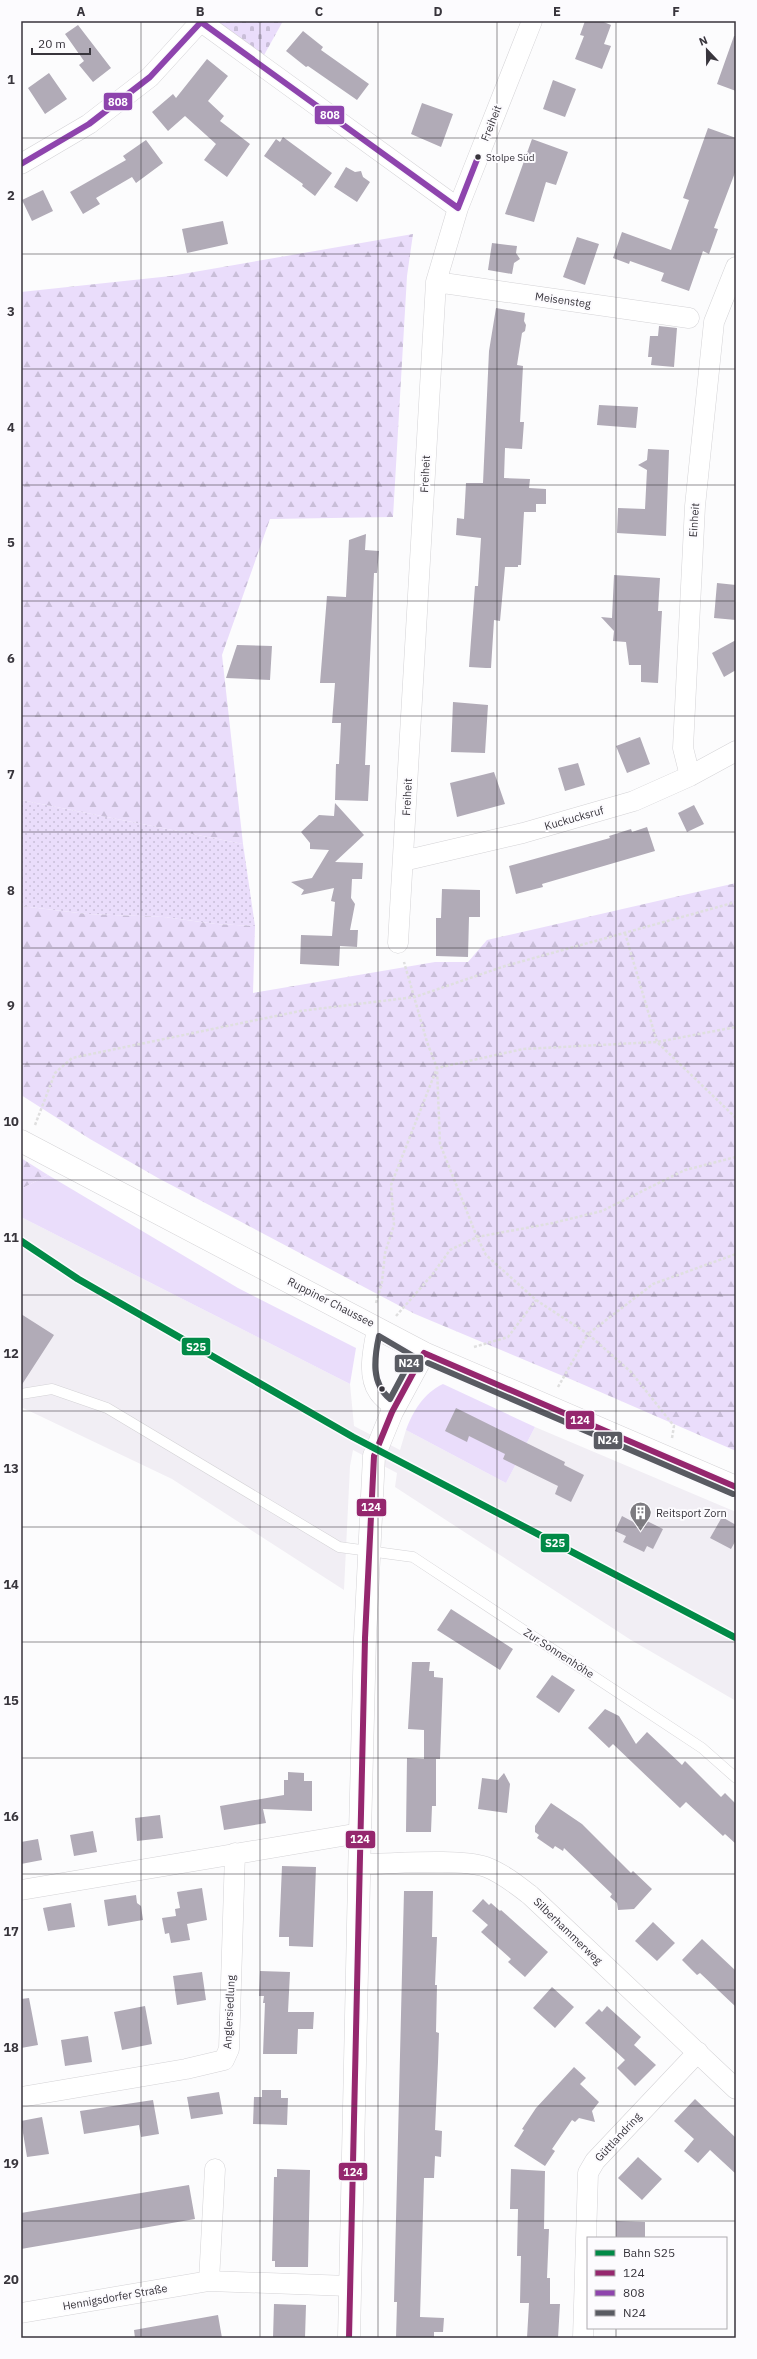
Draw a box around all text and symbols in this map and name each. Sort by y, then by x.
text: A [77,3,86,20]
text: B [196,3,205,20]
text: C [315,3,324,20]
text: D [433,3,443,20]
text: E [553,3,561,20]
text: F [672,3,680,20]
scale bar [32,30,90,56]
north arrow [687,30,727,70]
text: N [697,33,710,49]
text: 20 m [38,36,66,51]
text: 1 [7,71,15,88]
line badge: 808 [103,92,133,111]
text: 808 [108,95,128,109]
street label: Freiheit [477,103,505,143]
line badge: 808 [314,105,345,125]
text: 808 [320,108,340,122]
place label: Stolpe Süd [486,151,535,164]
marker: Stolpe Süd [473,152,483,162]
text: 2 [7,187,15,204]
street label: Meisensteg [534,289,592,311]
text: 3 [7,303,15,320]
text: 4 [7,419,15,436]
street label: Freiheit [417,455,433,493]
street label: Einheit [686,502,702,538]
text: 5 [7,534,15,551]
text: 6 [7,650,15,667]
text: 7 [7,766,15,783]
street label: Freiheit [399,778,415,816]
street label: Kuckucksruf [543,803,606,833]
text: 8 [7,882,15,899]
text: 9 [7,997,15,1014]
text: 10 [3,1113,19,1130]
text: 11 [3,1229,19,1246]
street label: Ruppiner Chaussee [285,1274,377,1330]
line badge: S25 [181,1337,211,1356]
text: S25 [186,1340,206,1354]
text: 12 [3,1345,19,1362]
line badge: N24 [394,1354,424,1373]
text: N24 [398,1356,420,1370]
unlabelled marker [377,1384,387,1394]
line badge: 124 [565,1410,595,1430]
text: 124 [570,1413,590,1427]
line badge: N24 [593,1431,623,1450]
text: N24 [597,1433,619,1447]
text: 13 [3,1460,19,1477]
line badge: 124 [356,1498,387,1517]
text: 124 [361,1500,381,1514]
building icon: Reitsport Zorn [628,1500,654,1533]
place label: Reitsport Zorn [656,1506,727,1520]
line badge: S25 [540,1533,570,1553]
text: S25 [545,1536,565,1550]
text: 14 [3,1576,19,1593]
street label: Zur Sonnenhöhe [521,1625,597,1681]
text: 15 [3,1692,19,1709]
text: 16 [3,1808,19,1825]
line badge: 124 [345,1830,376,1849]
text: 124 [350,1832,370,1846]
street label: Silberhammerweg [531,1895,605,1968]
text: 17 [3,1923,19,1940]
street label: Anglersiedlung [220,1974,238,2049]
text: 18 [3,2039,19,2056]
street label: Güttlandring [592,2109,644,2164]
text: 19 [3,2155,19,2172]
line badge: 124 [338,2162,368,2181]
text: 124 [343,2165,363,2179]
legend [587,2237,727,2329]
text: Bahn S25 [623,2245,675,2260]
text: 124 [623,2265,645,2280]
text: 20 [3,2271,19,2288]
street label: Hennigsdorfer Straße [61,2281,169,2313]
text: 808 [623,2285,645,2300]
text: N24 [623,2305,646,2320]

